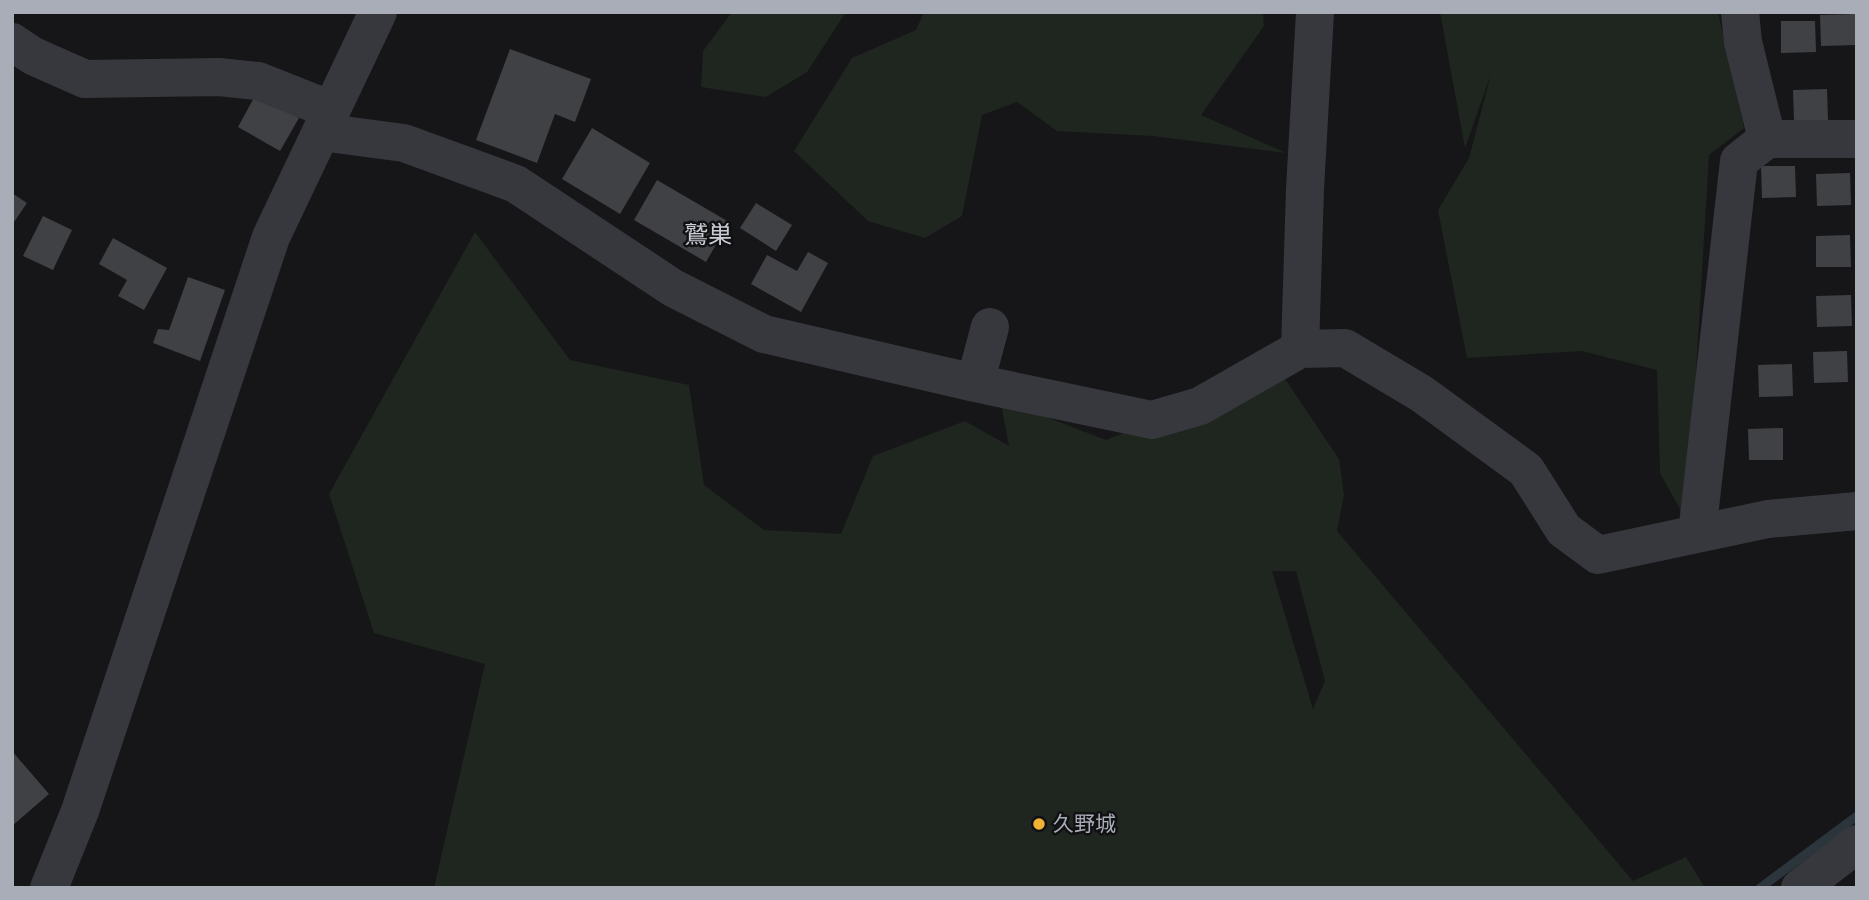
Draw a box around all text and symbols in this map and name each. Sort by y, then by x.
district label: 鷲巣 [684,219,732,248]
place label: 久野城 [1053,810,1116,835]
marker: 久野城 [1031,816,1047,832]

